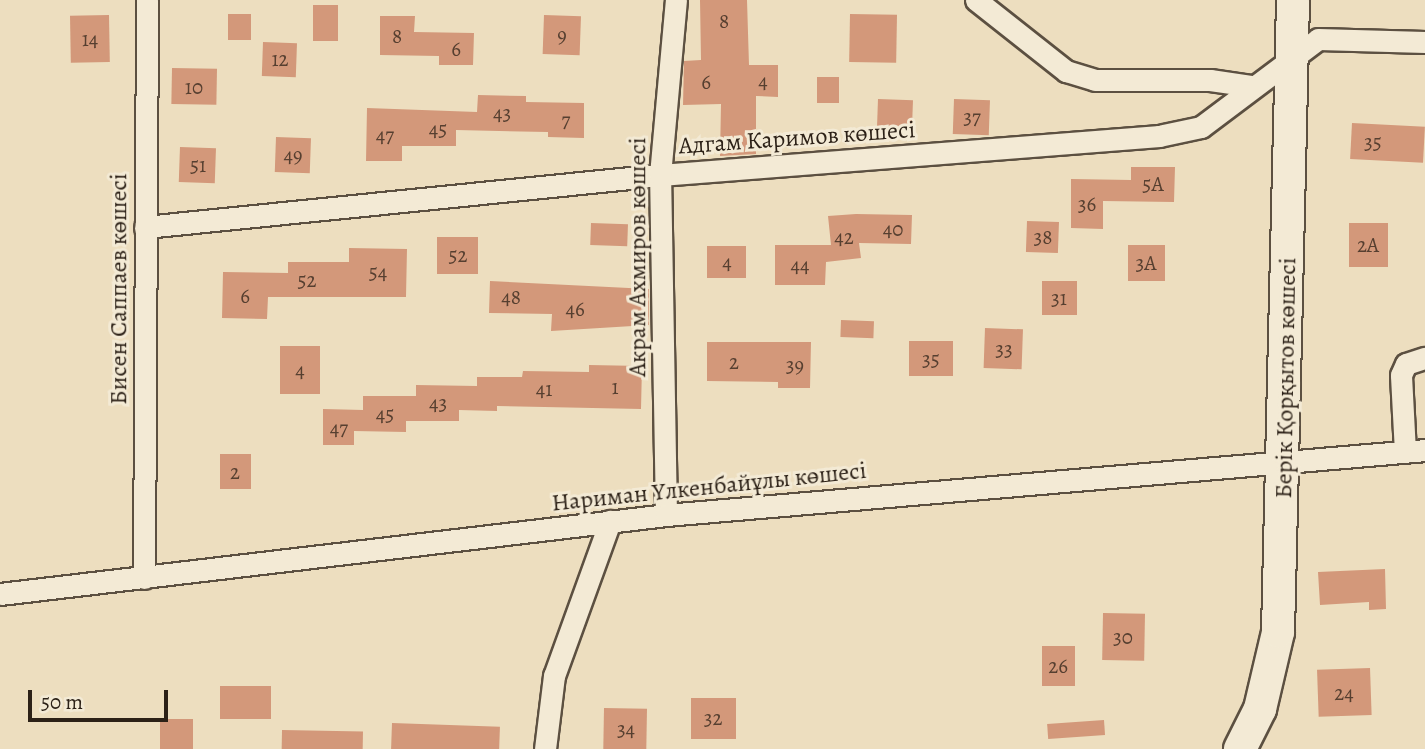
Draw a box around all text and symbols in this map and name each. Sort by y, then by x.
house number: 8 [719,8,729,34]
house number: 9 [557,22,567,48]
house number: 8 [392,23,402,49]
house number: 14 [82,26,98,52]
house number: 6 [451,36,461,62]
house number: 12 [271,46,289,72]
house number: 4 [758,68,768,94]
house number: 6 [701,69,711,95]
house number: 10 [185,74,203,100]
house number: 43 [493,100,511,126]
house number: 37 [963,104,981,130]
house number: 7 [562,107,570,133]
street label: Адгам Каримов көшесі [678,115,916,161]
house number: 45 [429,116,447,142]
house number: 47 [376,122,394,148]
house number: 35 [1364,129,1382,155]
street label: Акрам Ахмиров көшесі [624,137,652,377]
house number: 49 [283,142,303,168]
house number: 51 [190,152,206,178]
house number: 5А [1142,171,1164,197]
street label: Бисен Саппаев көшесі [105,173,133,405]
house number: 36 [1078,191,1096,217]
house number: 40 [883,216,903,242]
house number: 42 [834,224,854,250]
house number: 38 [1034,224,1052,250]
house number: 2А [1357,232,1379,258]
house number: 52 [448,242,468,268]
house number: 4 [722,249,732,275]
house number: 3А [1136,250,1156,276]
house number: 44 [790,252,810,278]
street label: Берік Қорқытов көшесі [1269,257,1303,499]
house number: 54 [369,259,387,285]
house number: 52 [297,267,317,293]
house number: 6 [240,283,250,309]
house number: 48 [501,284,521,310]
house number: 31 [1051,285,1067,311]
house number: 46 [565,296,585,322]
house number: 33 [995,336,1013,362]
house number: 35 [922,346,940,372]
house number: 2 [729,349,739,375]
house number: 39 [786,352,804,378]
house number: 4 [295,357,305,383]
house number: 1 [611,374,619,400]
house number: 41 [536,376,552,402]
house number: 43 [429,390,447,416]
house number: 45 [376,401,394,427]
house number: 47 [330,415,348,441]
street label: Нариман Үлкенбайұлы көшесі [550,456,868,518]
house number: 2 [230,459,240,485]
house number: 30 [1113,624,1133,650]
house number: 26 [1048,653,1068,679]
scale bar [32,676,172,720]
house number: 24 [1334,680,1354,706]
text: 50 m [41,688,83,716]
house number: 32 [704,705,722,731]
house number: 34 [617,716,635,742]

